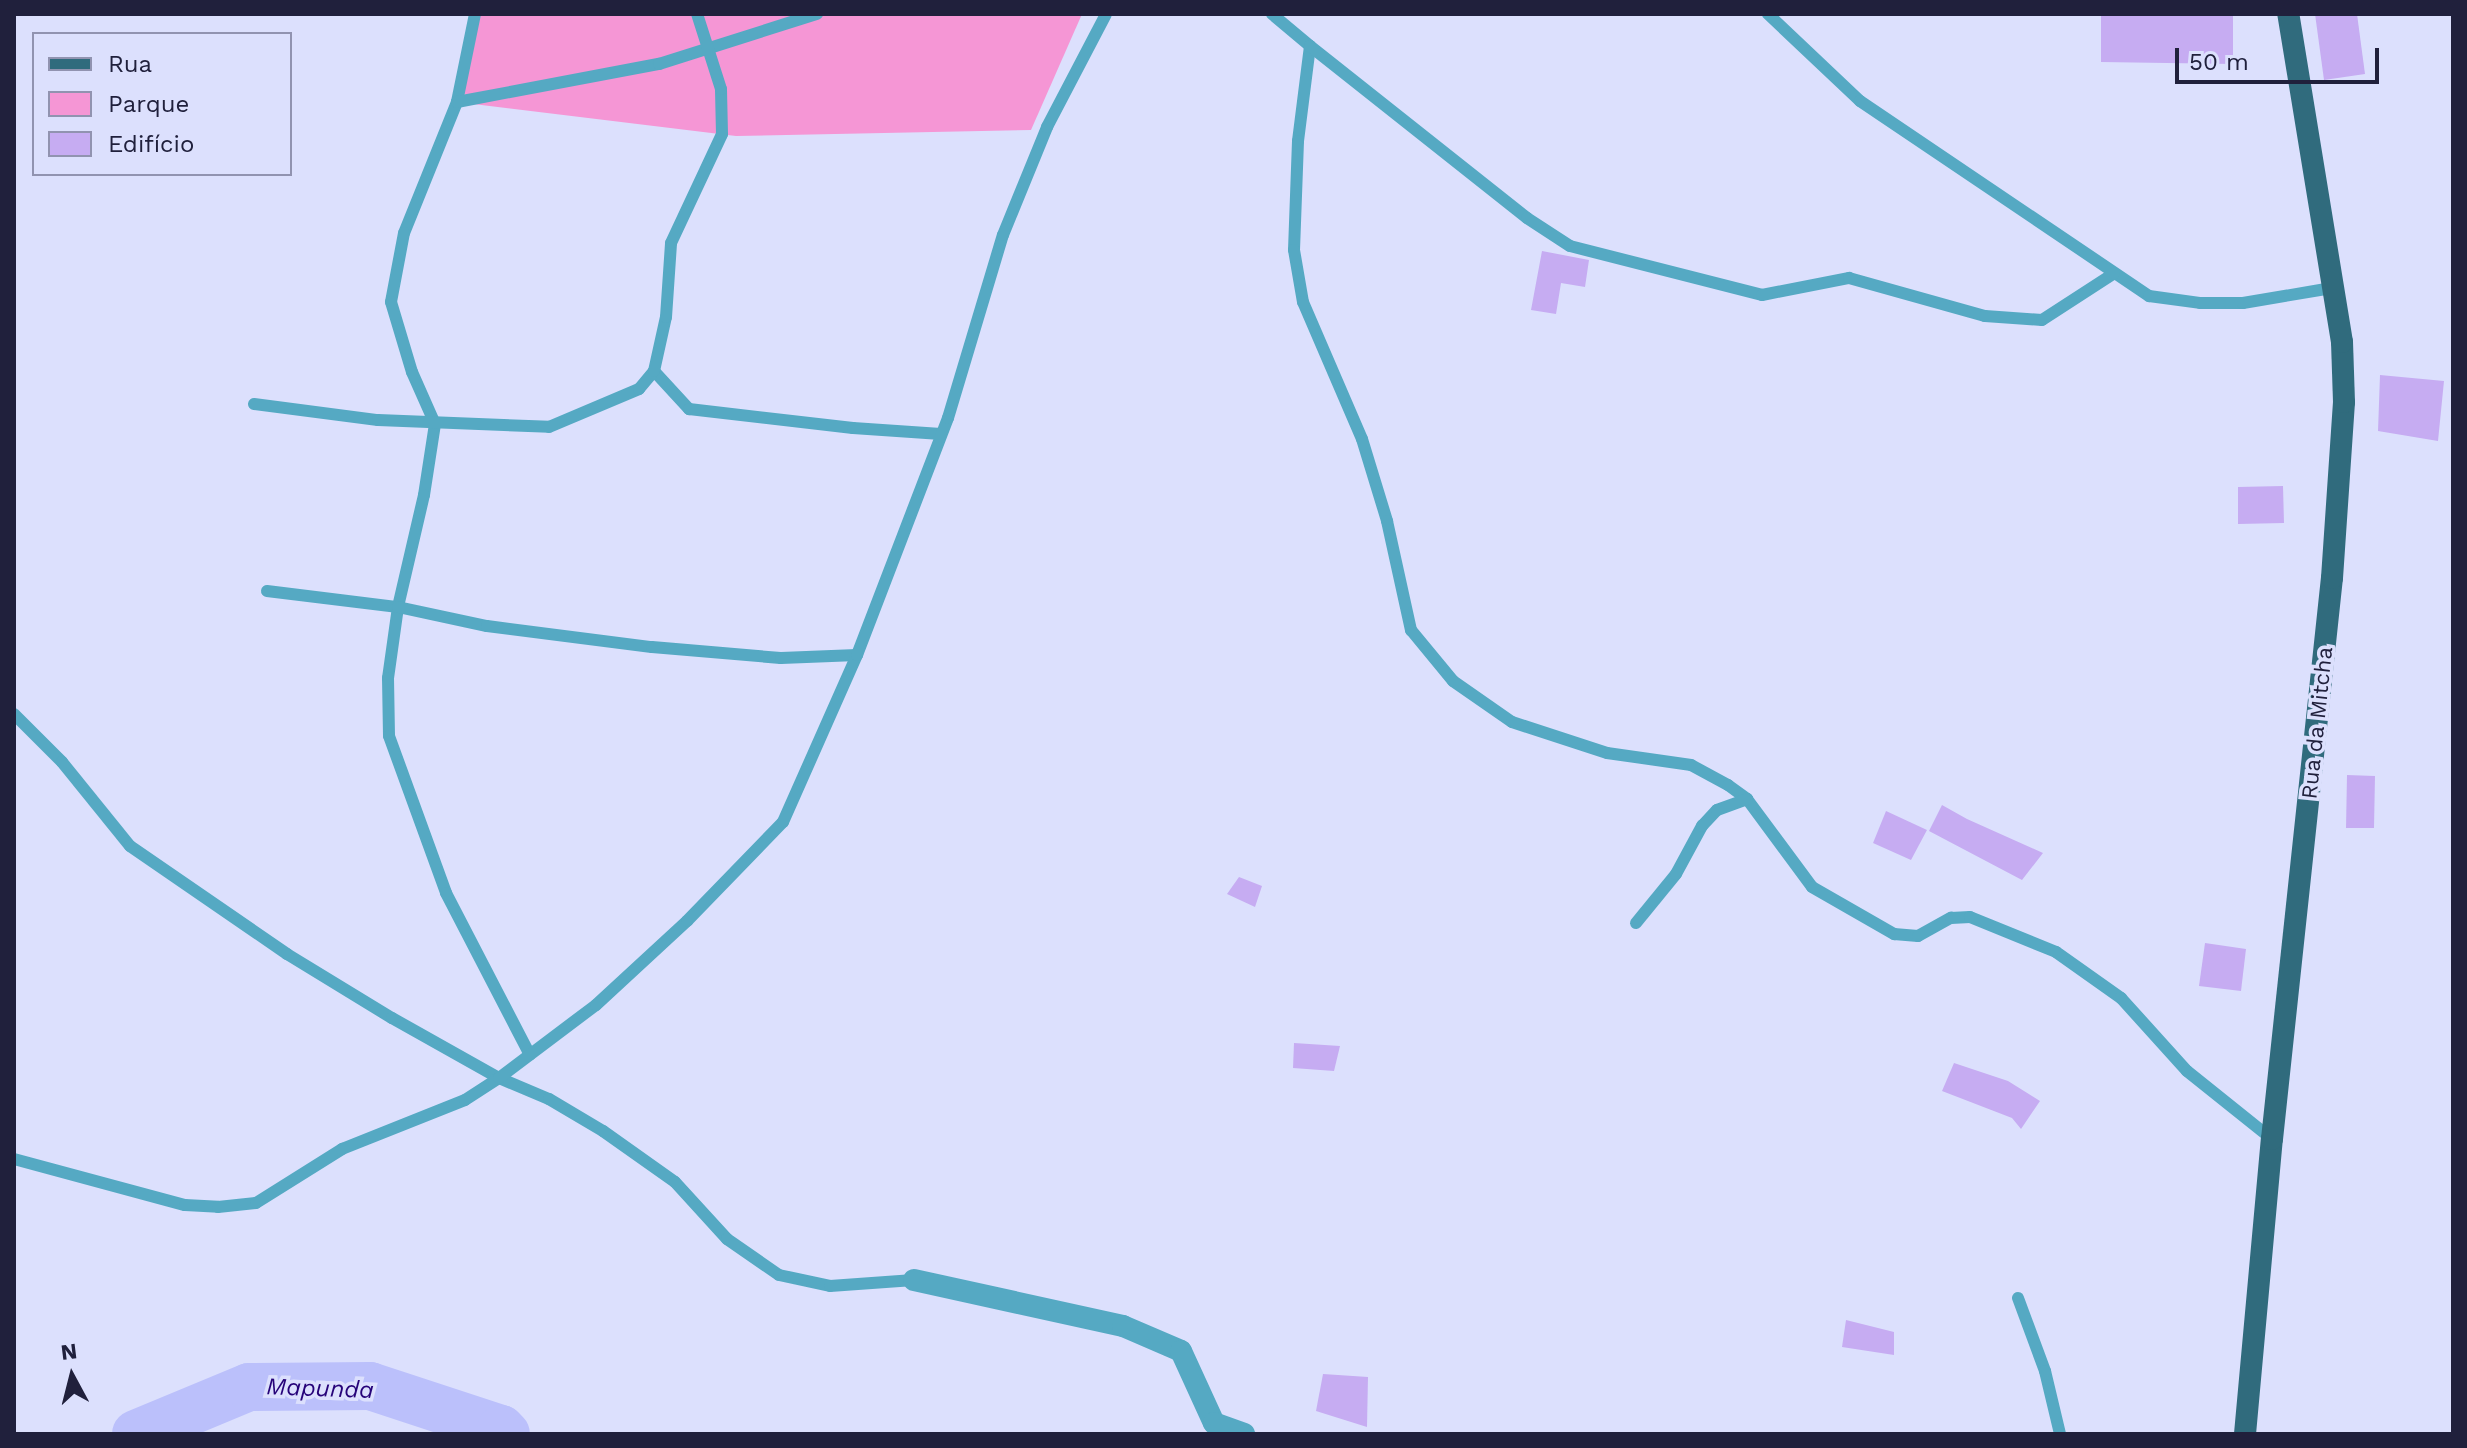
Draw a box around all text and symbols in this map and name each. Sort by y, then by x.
legend [32,32,292,176]
scale bar [2179,32,2383,82]
text: 50 m [2189,48,2249,76]
text: Rua [108,50,152,78]
text: Parque [108,90,189,118]
text: Edifício [108,130,194,158]
street label: Rua da Mitcha [2296,645,2338,801]
north arrow [32,1336,112,1416]
text: N [59,1338,79,1365]
water label: Mapunda [266,1373,374,1405]

